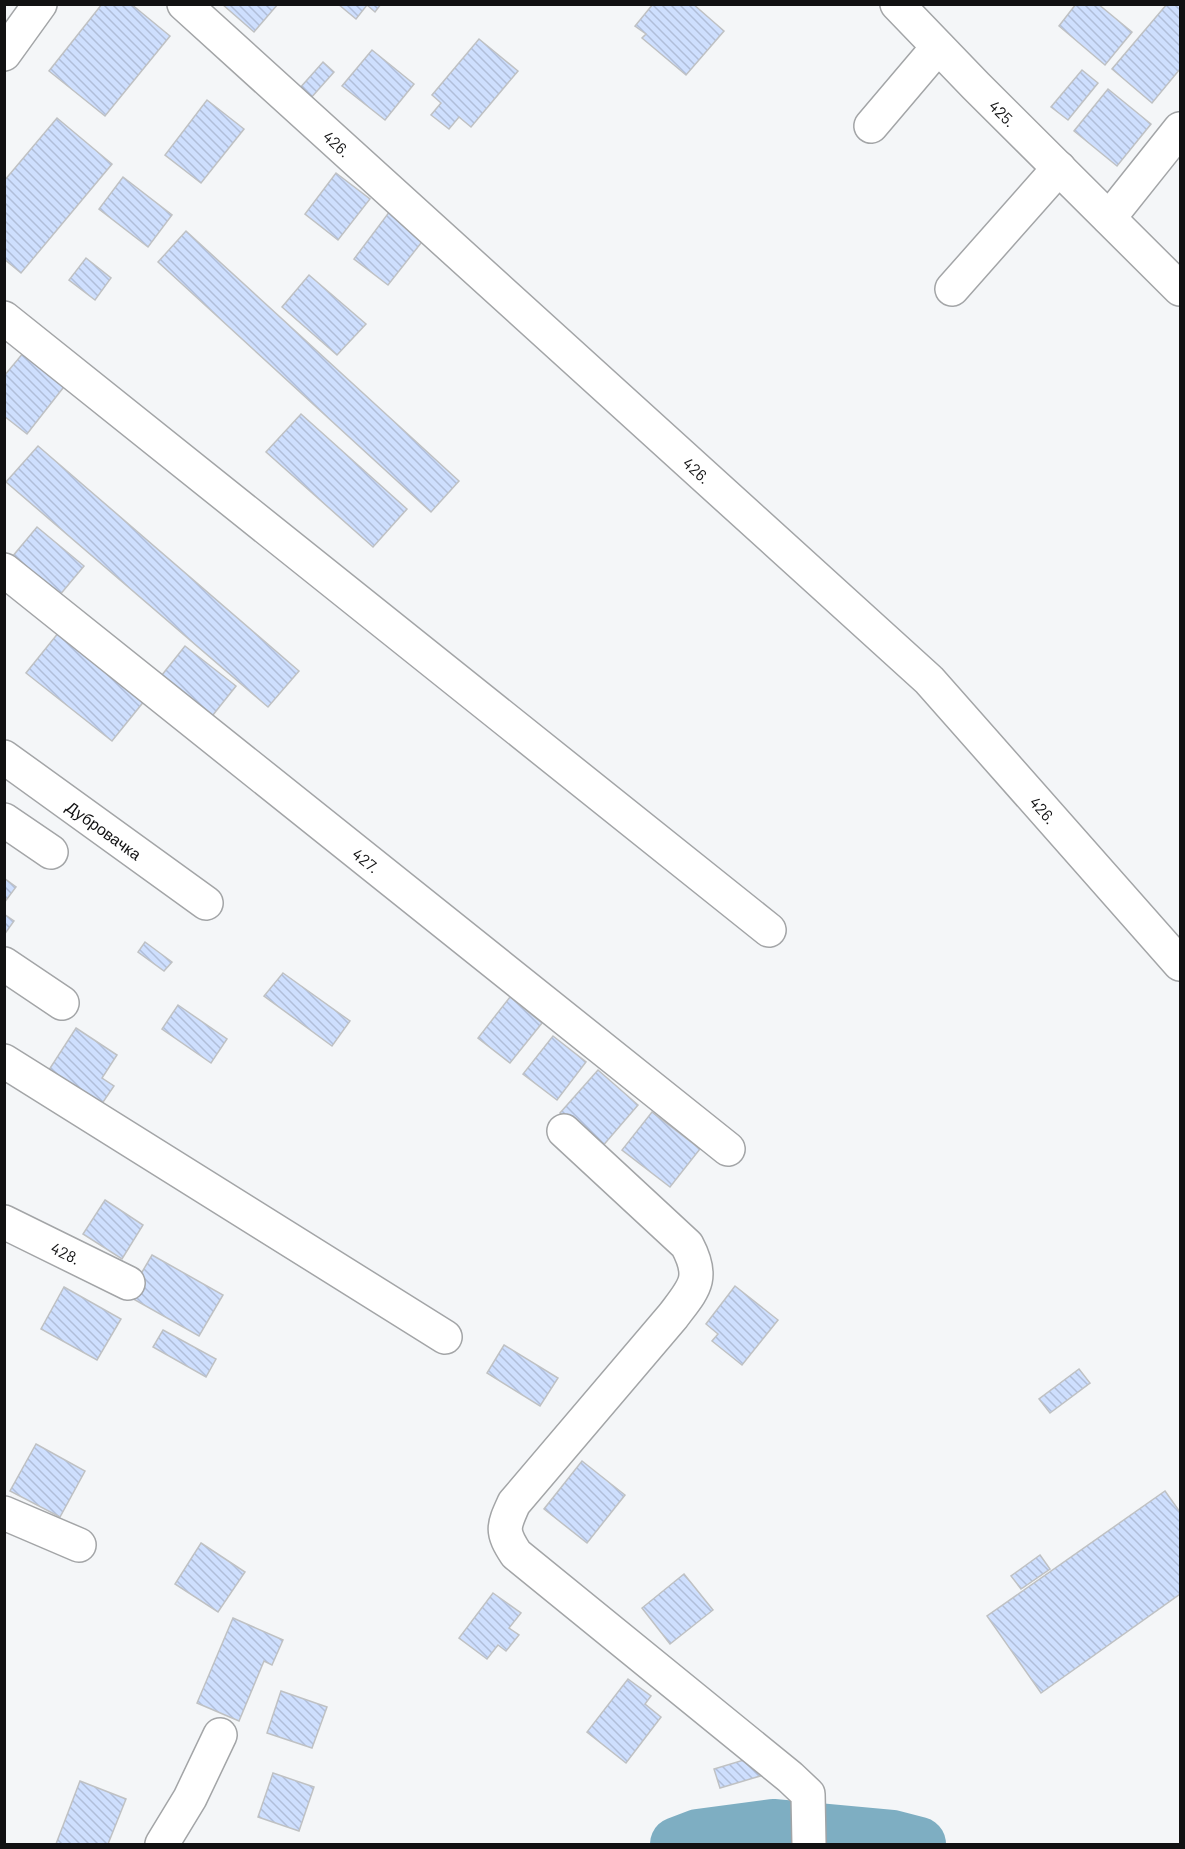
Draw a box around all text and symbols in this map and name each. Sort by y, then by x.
street label: 425. [986,96,1020,130]
street label: 426. [320,126,355,160]
street label: 426. [680,453,715,487]
street label: 426. [1026,792,1061,827]
street label: Дубровачка [63,796,146,863]
street label: 427. [349,843,384,876]
street label: 428. [48,1237,84,1268]

